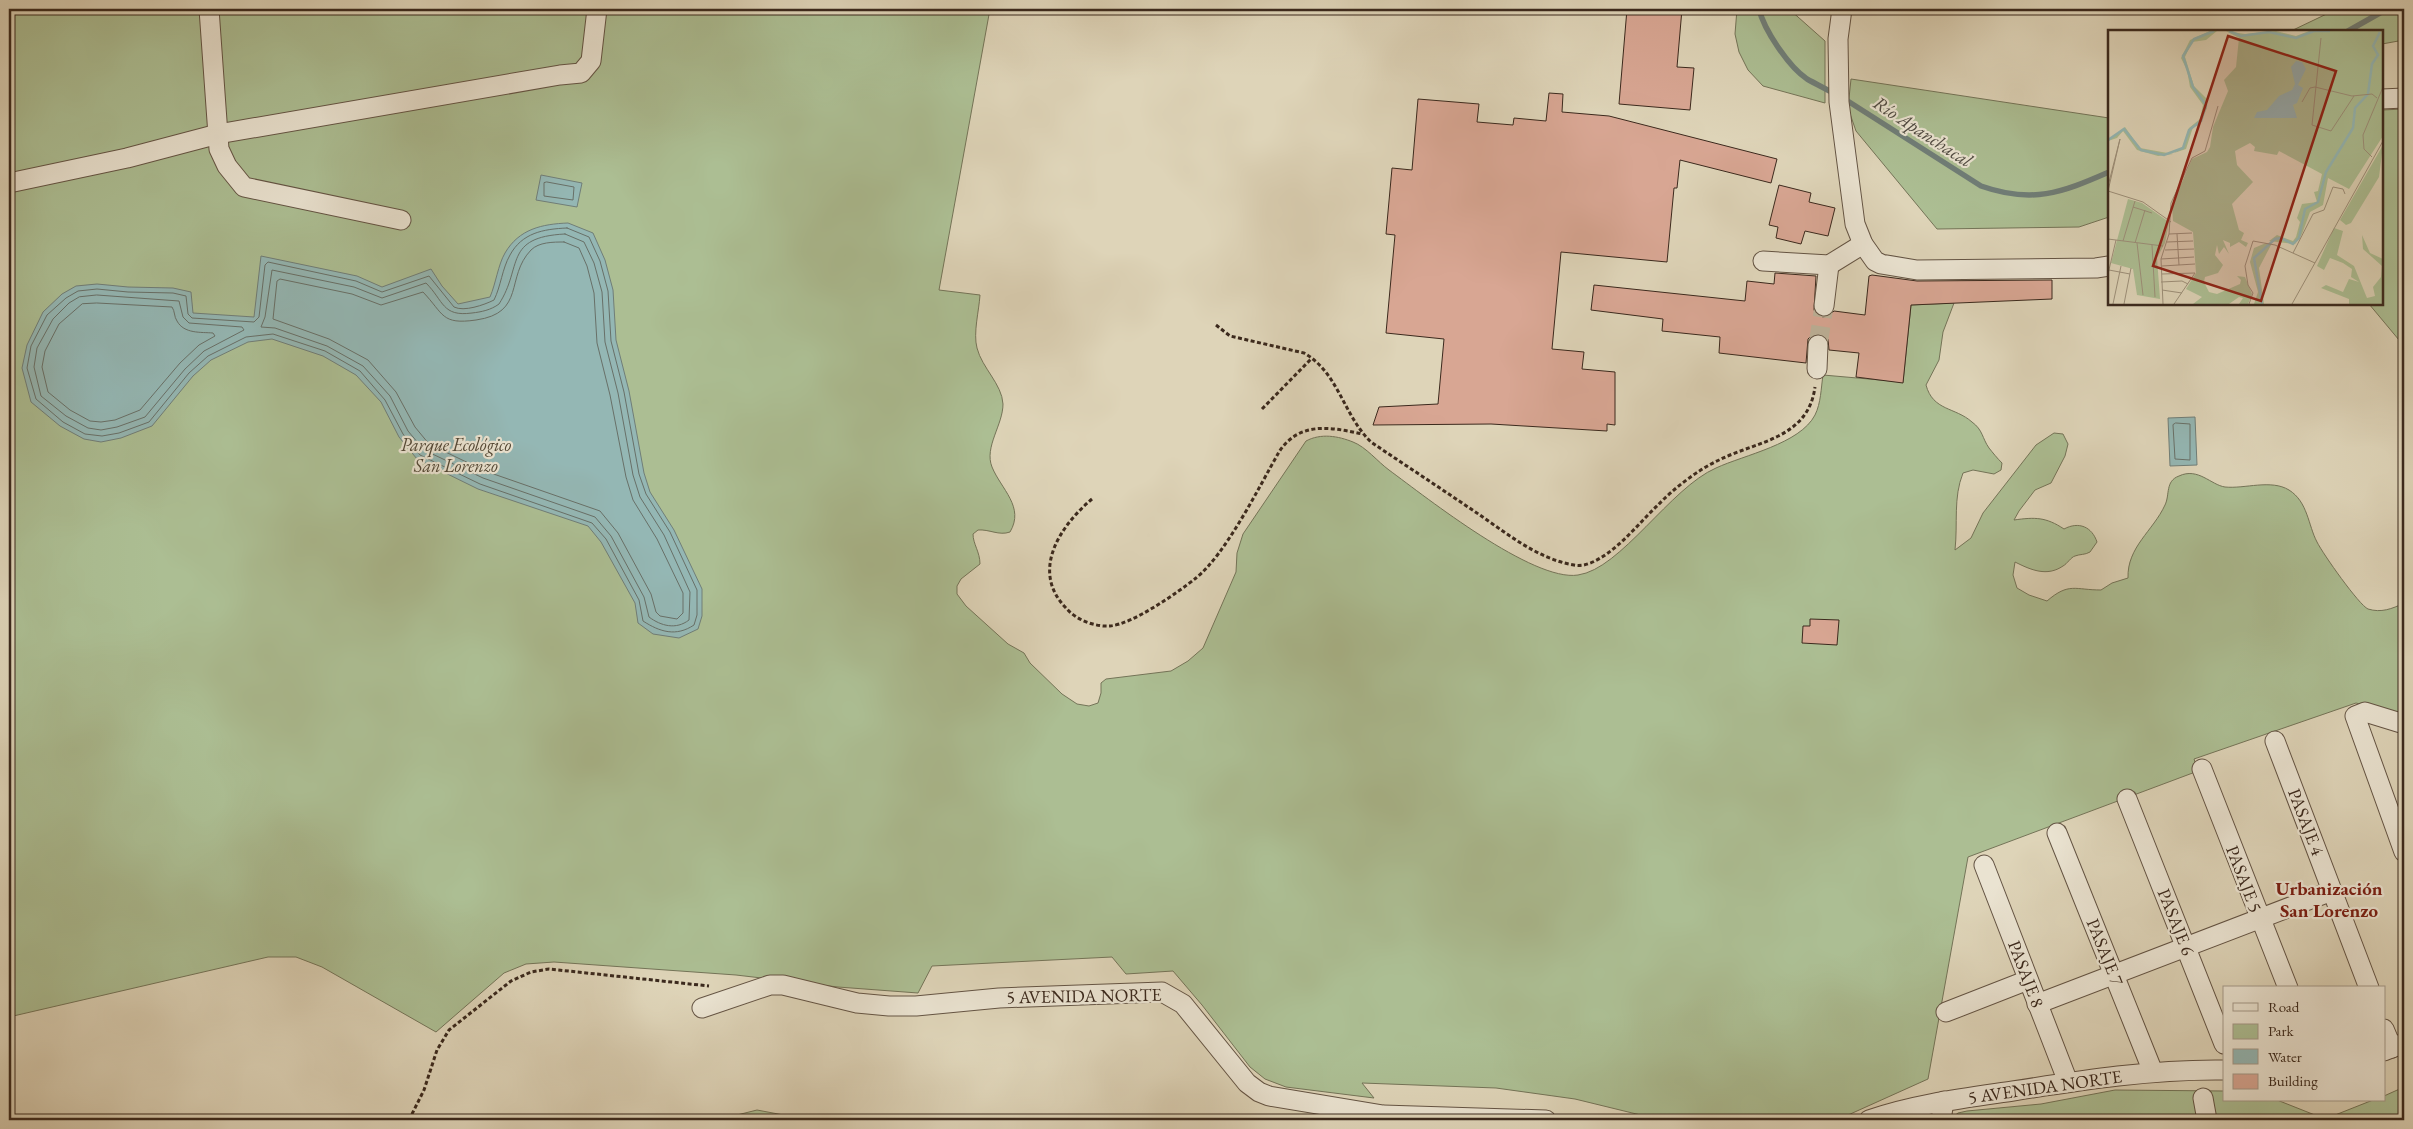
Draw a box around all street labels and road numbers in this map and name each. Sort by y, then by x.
street label: PASAJE 4 [2283,785,2330,859]
street label: PASAJE 5 [2221,842,2268,916]
street label: PASAJE 6 [2153,885,2200,959]
street label: PASAJE 7 [2082,915,2129,989]
street label: PASAJE 8 [2003,937,2050,1011]
street label: 5 AVENIDA NORTE [1006,983,1162,1008]
street label: 5 AVENIDA NORTE [1967,1064,2123,1109]

